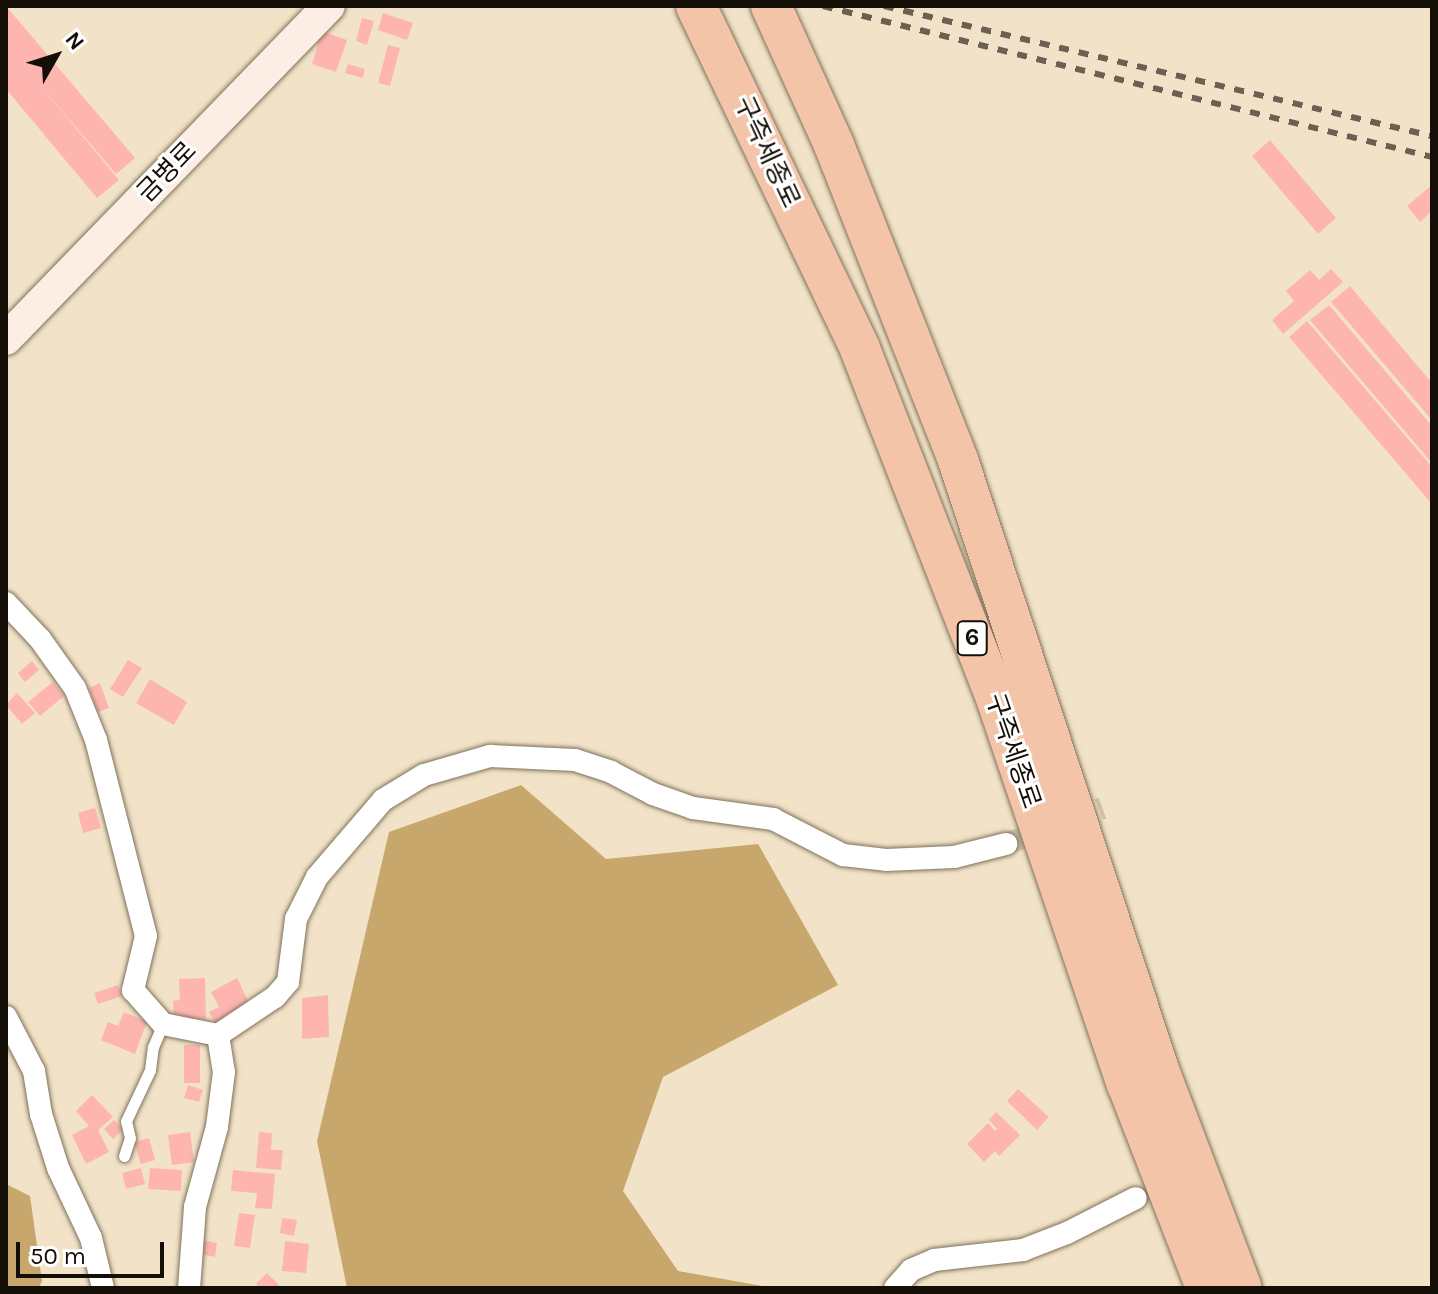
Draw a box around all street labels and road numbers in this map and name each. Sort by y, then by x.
street label: 구즉세종로 [728,91,806,213]
street label: 금병로 [131,135,203,209]
road number: 6 [956,618,988,658]
street label: 구즉세종로 [979,689,1047,813]

